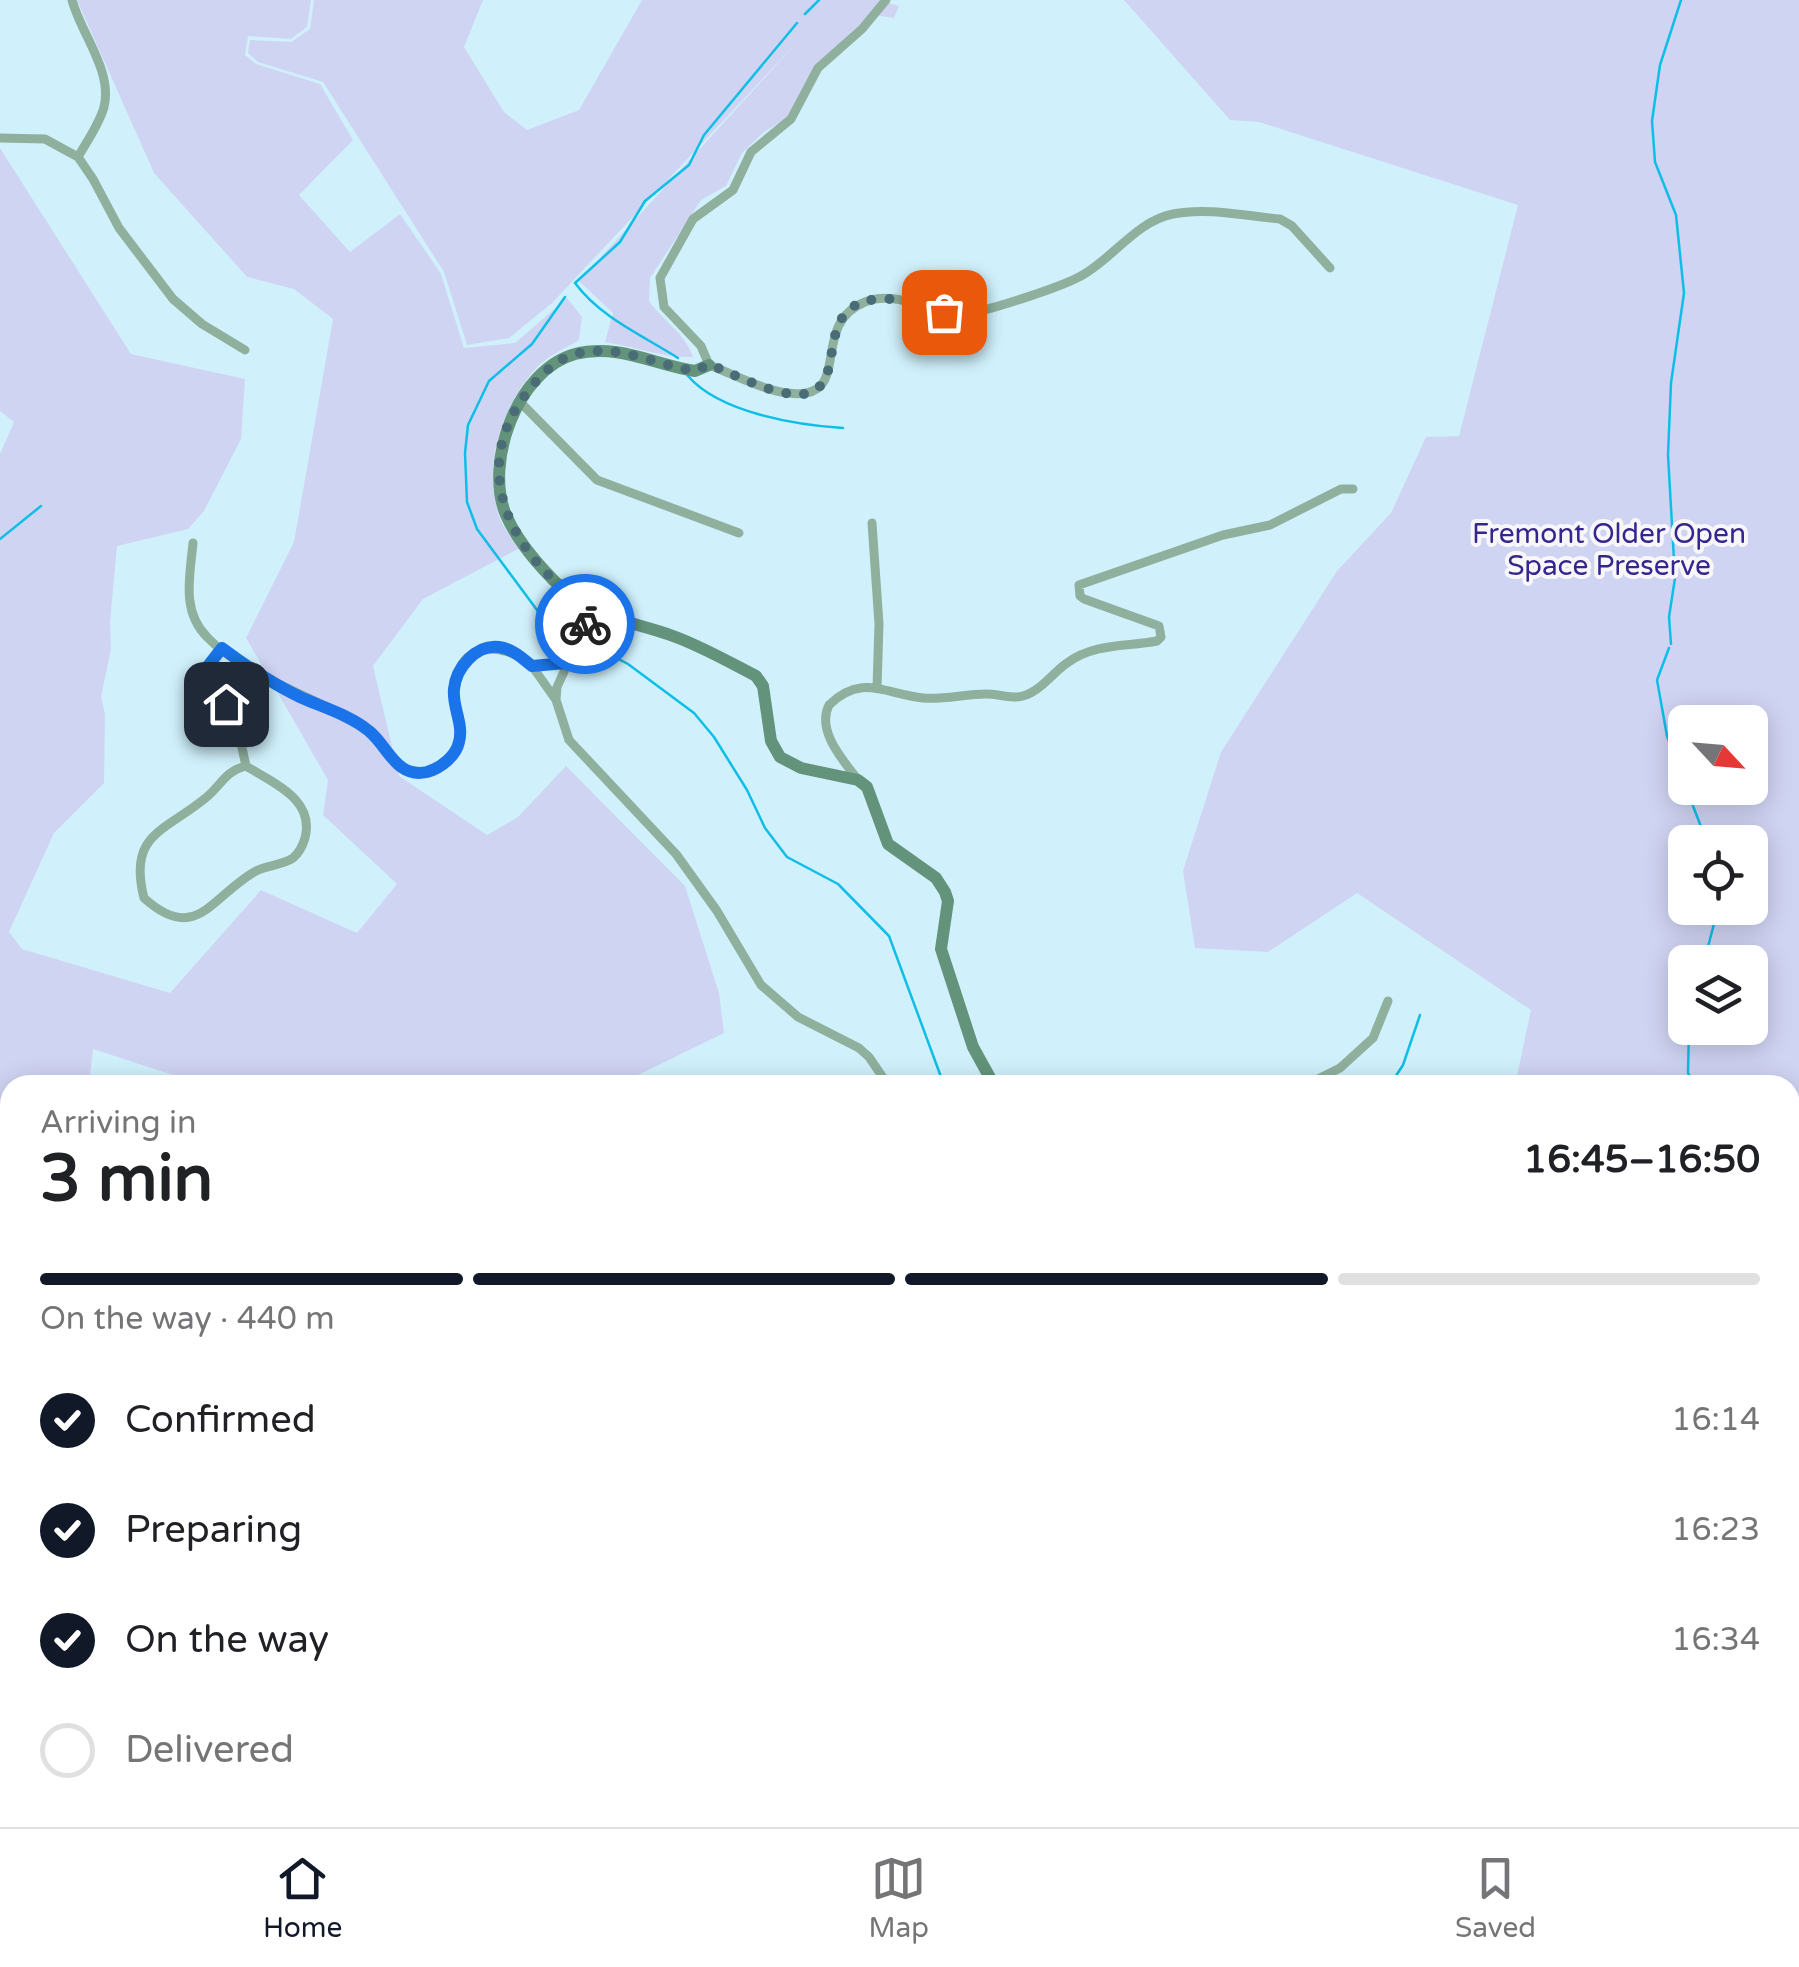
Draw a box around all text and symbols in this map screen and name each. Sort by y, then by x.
pin [902,270,987,355]
icon: bag [917,285,972,340]
park label: Fremont Older Open Space Preserve [1472,517,1746,583]
courier [535,574,635,674]
icon: bike [558,597,613,652]
pin [184,662,269,747]
icon: home [199,677,254,732]
north arrow [1668,705,1768,805]
map controls [1668,705,1768,1045]
button: locate [1668,825,1768,925]
button: layers [1668,945,1768,1045]
text: Arriving in [40,1104,197,1142]
text: 16:45–16:50 [1523,1137,1760,1183]
text: 3 min [40,1140,213,1219]
text: On the way · 440 m [40,1300,335,1338]
icon: check [40,1393,95,1448]
text: Confirmed [125,1397,316,1443]
text: 16:14 [1671,1401,1760,1439]
icon: check [40,1503,95,1558]
text: Preparing [125,1507,302,1553]
text: 16:23 [1671,1511,1760,1549]
icon: check [40,1613,95,1668]
text: On the way [125,1617,329,1663]
text: 16:34 [1671,1621,1760,1659]
text: Delivered [125,1727,294,1773]
tab: Home [263,1851,342,1945]
tab: Map [868,1851,929,1945]
tab: Saved [1455,1851,1536,1945]

